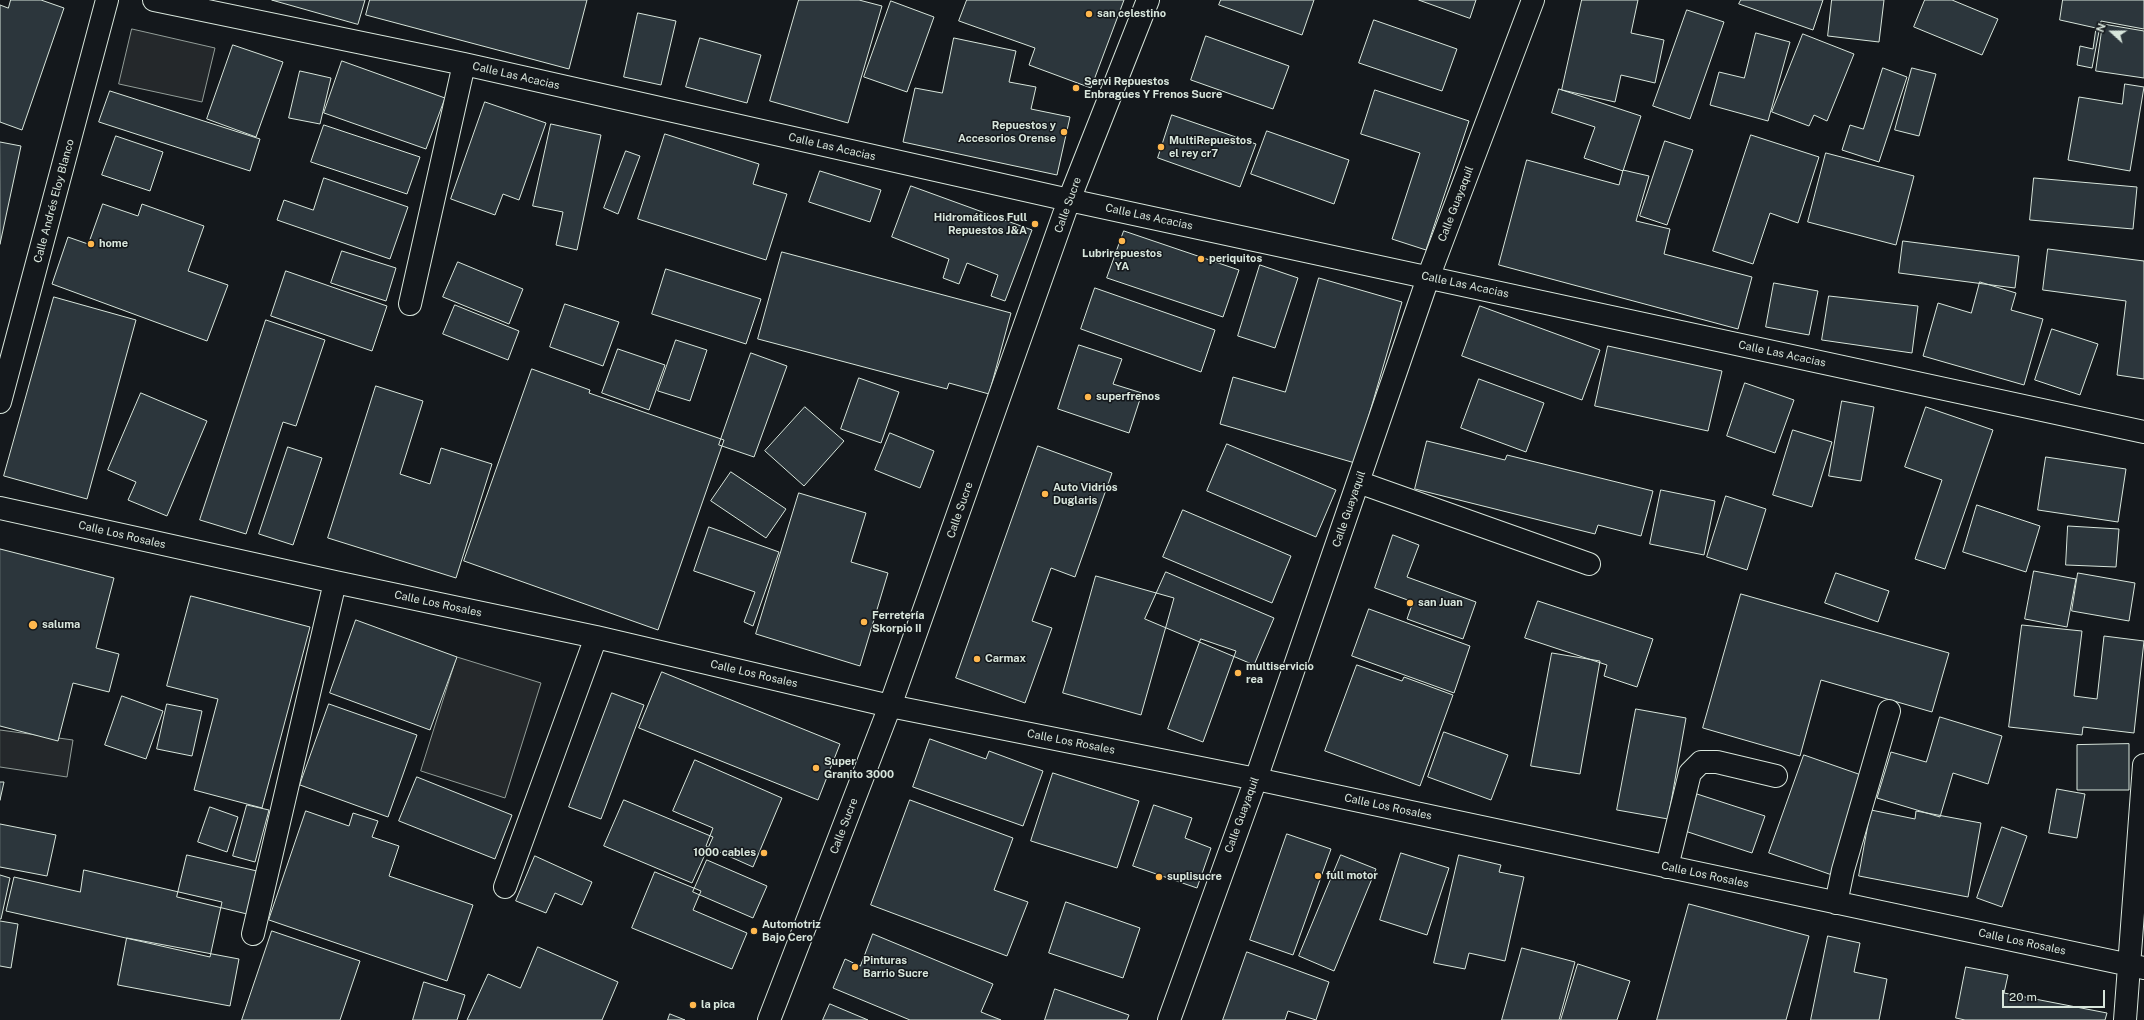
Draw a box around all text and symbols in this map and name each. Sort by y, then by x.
place label: san celestino [1097,7,1166,21]
marker: san celestino [1084,9,1094,19]
north arrow [2092,12,2132,52]
text: N [2094,22,2108,34]
street label: Calle Las Acacias [471,60,561,92]
place label: Servi Repuestos Enbragues Y Frenos Sucre [1084,75,1222,101]
marker: Servi Repuestos Enbragues Y Frenos Sucre [1071,83,1081,93]
place label: Repuestos y Accesorios Orense [958,119,1056,145]
marker: Repuestos y Accesorios Orense [1059,127,1069,137]
street label: Calle Las Acacias [787,131,877,163]
place label: MultiRepuestos el rey cr7 [1169,134,1252,160]
street label: Calle Andrés Eloy Blanco [31,138,77,264]
marker: MultiRepuestos el rey cr7 [1156,142,1166,152]
street label: Calle Guayaquil [1435,164,1477,244]
street label: Calle Sucre [1052,175,1084,235]
street label: Calle Las Acacias [1104,201,1194,233]
place label: Hidromáticos Full Repuestos J&A [934,211,1027,237]
marker: Hidromáticos Full Repuestos J&A [1030,219,1040,229]
marker: Lubrirepuestos YA [1117,236,1127,246]
place label: home [99,237,128,251]
marker: home [86,239,96,249]
place label: Lubrirepuestos YA [1082,247,1162,273]
place label: periquitos [1209,252,1262,266]
marker: periquitos [1196,254,1206,264]
street label: Calle Las Acacias [1420,269,1510,301]
street label: Calle Las Acacias [1737,338,1827,370]
place label: superfrenos [1096,390,1160,404]
marker: superfrenos [1083,392,1093,402]
street label: Calle Guayaquil [1330,469,1368,549]
street label: Calle Sucre [944,480,976,540]
place label: Auto Vidrios Duglaris [1053,481,1118,507]
marker: Auto Vidrios Duglaris [1040,489,1050,499]
street label: Calle Los Rosales [77,519,167,551]
street label: Calle Los Rosales [393,588,483,620]
place label: san Juan [1418,596,1463,610]
marker: san Juan [1405,598,1415,608]
place label: Ferretería Skorpio II [872,609,924,635]
marker: Ferretería Skorpio II [859,617,869,627]
place label: saluma [42,618,80,632]
marker: saluma [27,619,39,631]
place label: Carmax [985,652,1026,666]
marker: Carmax [972,654,982,664]
street label: Calle Los Rosales [709,658,799,690]
place label: multiservicio rea [1246,660,1314,686]
marker: multiservicio rea [1233,668,1243,678]
street label: Calle Los Rosales [1026,727,1116,757]
place label: Super Granito 3000 [824,755,894,781]
marker: Super Granito 3000 [811,763,821,773]
street label: Calle Guayaquil [1222,775,1262,855]
street label: Calle Los Rosales [1343,791,1433,823]
street label: Calle Sucre [827,796,861,856]
place label: 1000 cables [693,846,756,860]
marker: 1000 cables [759,848,769,858]
street label: Calle Los Rosales [1660,859,1750,891]
place label: full motor [1326,869,1378,883]
place label: suplisucre [1167,870,1222,884]
marker: full motor [1313,871,1323,881]
marker: suplisucre [1154,872,1164,882]
place label: Automotriz Bajo Cero [762,918,821,944]
marker: Automotriz Bajo Cero [749,926,759,936]
street label: Calle Los Rosales [1977,926,2067,958]
place label: Pinturas Barrio Sucre [863,954,929,980]
marker: Pinturas Barrio Sucre [850,962,860,972]
scale bar [2004,982,2107,1008]
text: 20 m [2009,990,2037,1004]
place label: la pica [701,998,735,1012]
marker: la pica [688,1000,698,1010]

